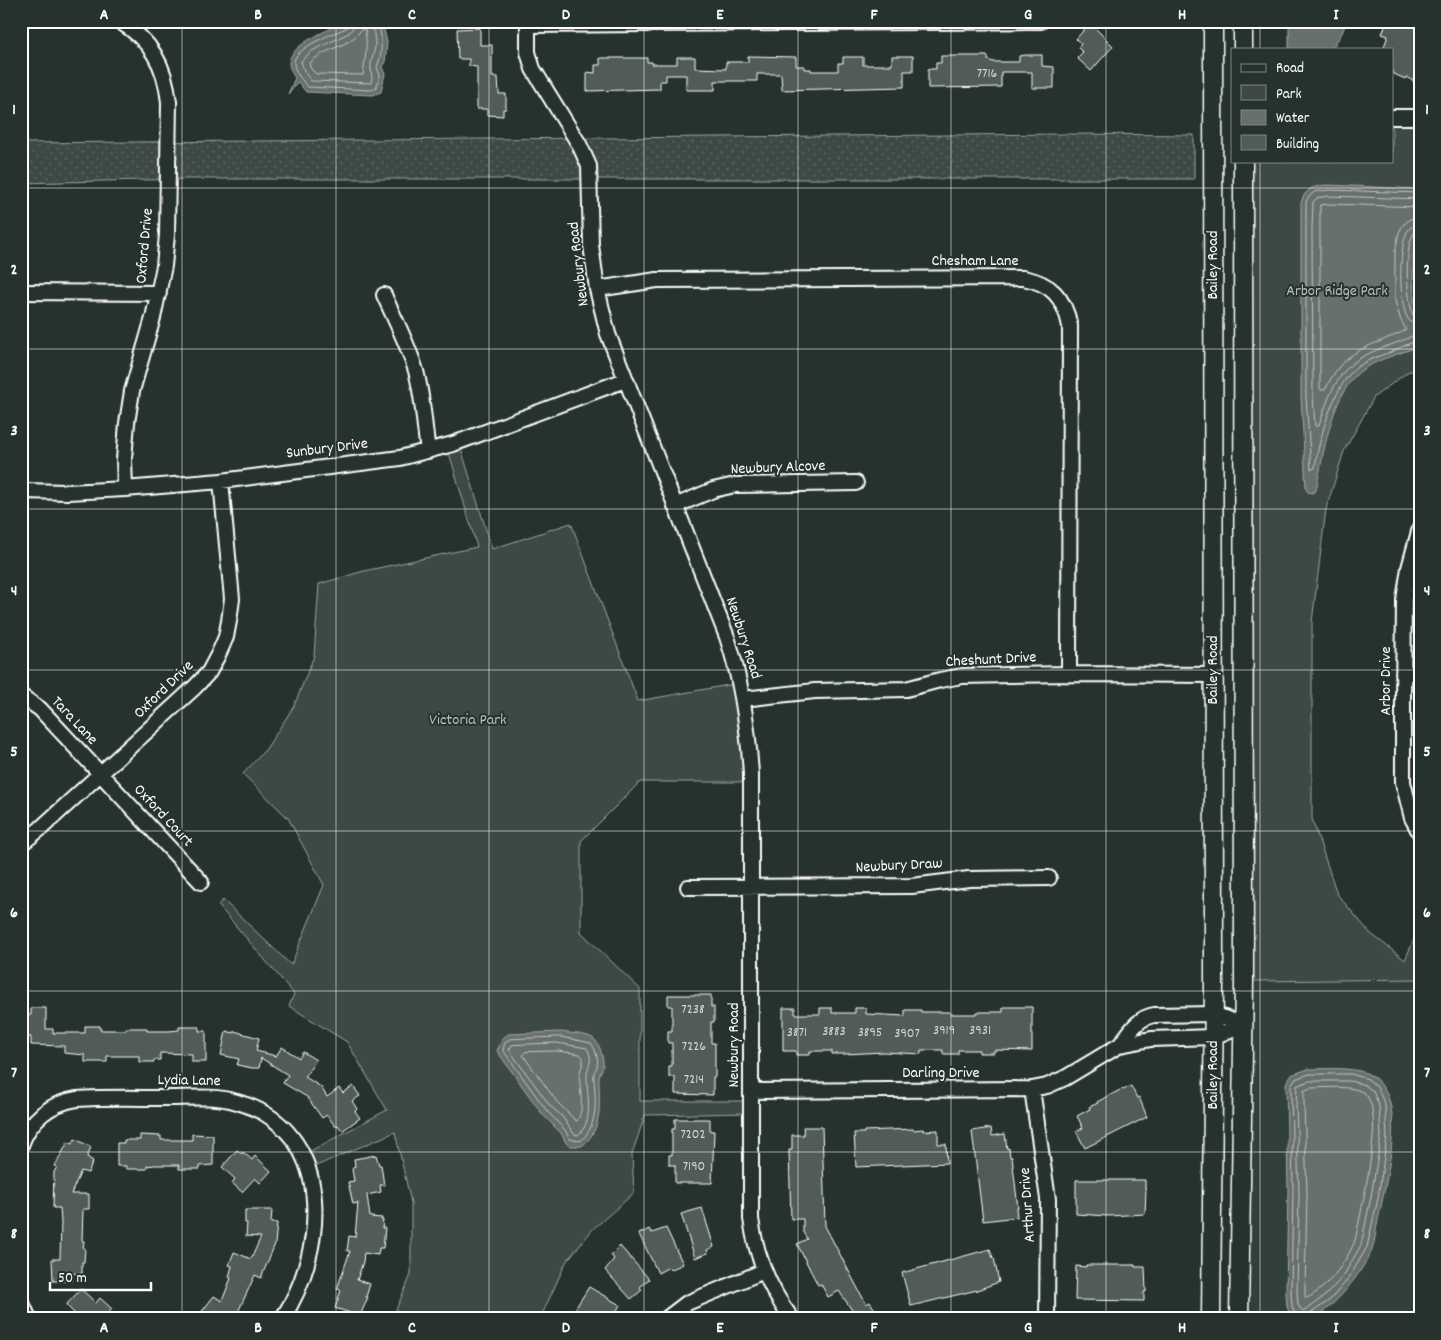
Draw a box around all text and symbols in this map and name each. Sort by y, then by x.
text: A [100,4,109,27]
text: B [254,4,262,27]
text: C [408,4,416,27]
text: D [562,4,571,27]
text: E [716,4,724,27]
text: F [870,4,878,27]
text: G [1024,4,1032,27]
text: H [1178,4,1186,27]
text: I [1334,4,1340,27]
legend [1231,48,1394,162]
text: Road [1276,58,1304,80]
house number: 7716 [977,64,997,84]
text: Park [1276,84,1302,106]
text: 1 [12,99,16,122]
text: 1 [1425,99,1429,122]
text: Water [1276,108,1310,130]
text: Building [1276,134,1319,156]
street label: Oxford Drive [130,207,160,285]
street label: Newbury Road [562,220,596,308]
street label: Bailey Road [1202,231,1225,299]
street label: Chesham Lane [932,250,1018,273]
text: 2 [11,259,18,282]
text: 2 [1424,259,1431,282]
park label: Arbor Ridge Park [1286,280,1388,303]
text: 3 [10,420,18,443]
text: 3 [1423,420,1431,443]
street label: Sunbury Drive [285,433,369,465]
street label: Newbury Alcove [730,455,826,481]
text: 4 [11,580,17,603]
text: 4 [1424,580,1430,603]
street label: Newbury Road [719,594,767,682]
street label: Bailey Road [1202,636,1225,704]
street label: Cheshunt Drive [945,646,1037,674]
street label: Arbor Drive [1375,646,1398,716]
street label: Oxford Drive [129,655,199,725]
street label: Tara Lane [45,691,103,751]
park label: Victoria Park [429,709,507,732]
text: 5 [10,741,18,764]
text: 5 [1423,741,1431,764]
street label: Oxford Court [128,779,198,853]
street label: Newbury Draw [855,852,943,880]
text: 6 [10,902,18,925]
text: 6 [1423,902,1431,925]
house number: 7238 [681,1000,705,1020]
street label: Newbury Road [723,1002,746,1088]
house number: 3919 [933,1021,955,1041]
house number: 3931 [969,1021,991,1041]
house number: 3883 [822,1022,846,1042]
house number: 3871 [787,1023,807,1043]
house number: 3895 [858,1023,882,1043]
house number: 3907 [894,1024,920,1044]
house number: 7226 [682,1037,706,1057]
street label: Bailey Road [1202,1041,1225,1109]
text: 7 [11,1062,17,1085]
street label: Darling Drive [902,1062,980,1085]
text: 7 [1424,1062,1430,1085]
street label: Lydia Lane [157,1069,221,1093]
house number: 7214 [684,1070,704,1090]
house number: 7202 [680,1125,706,1145]
house number: 7190 [683,1157,705,1177]
street label: Arthur Drive [1014,1167,1042,1243]
text: 8 [11,1223,18,1246]
text: 8 [1424,1223,1431,1246]
scale bar [50,1260,151,1292]
text: 50 m [58,1268,87,1290]
text: A [100,1317,109,1340]
text: B [254,1317,262,1340]
text: C [408,1317,416,1340]
text: D [562,1317,571,1340]
text: E [716,1317,724,1340]
text: F [870,1317,878,1340]
text: G [1024,1317,1032,1340]
text: H [1178,1317,1186,1340]
text: I [1334,1317,1340,1340]

